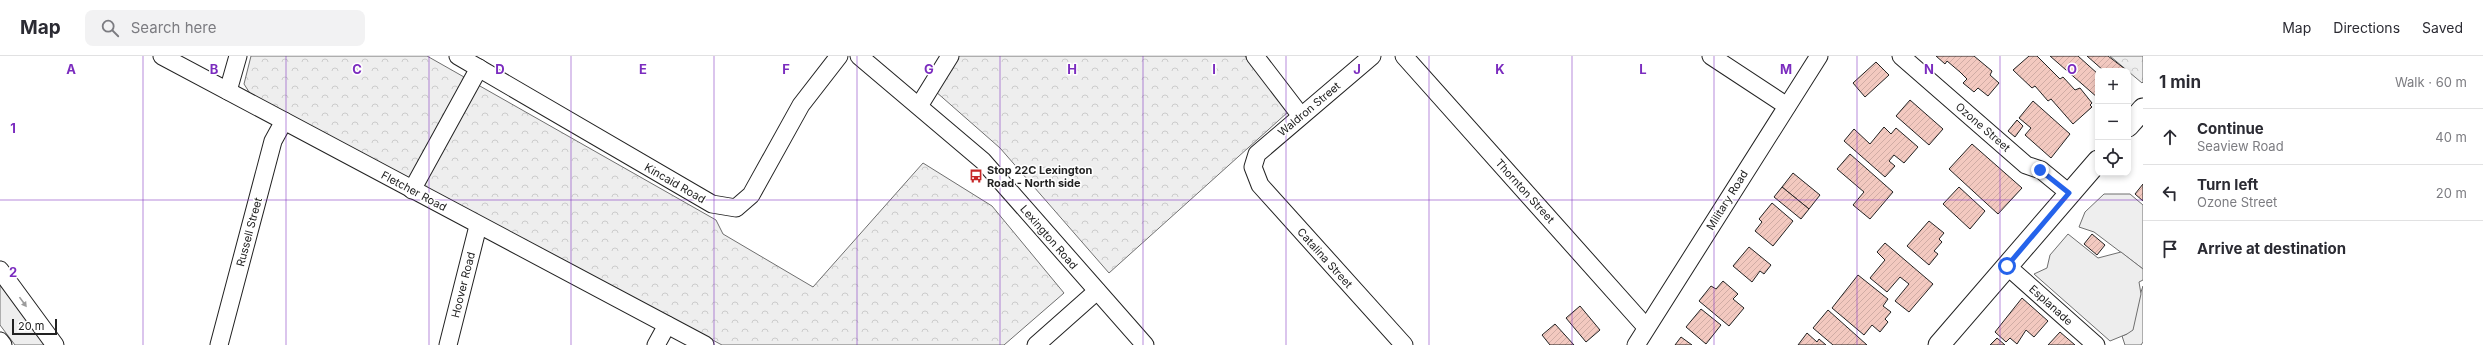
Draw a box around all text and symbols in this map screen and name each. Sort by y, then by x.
search box [85,10,365,46]
text: Map [20,16,61,39]
icon: search [99,17,121,39]
text: Search here [131,18,216,37]
text: Map [2282,19,2311,36]
text: Directions [2333,19,2400,36]
text: Saved [2422,19,2463,36]
text: A [66,61,76,77]
text: B [210,61,219,77]
text: C [352,61,362,77]
text: D [495,61,505,77]
text: E [639,61,647,77]
text: F [782,61,790,77]
text: G [924,61,934,77]
text: H [1067,61,1077,77]
text: I [1212,61,1216,77]
text: J [1353,61,1361,77]
text: K [1495,61,1505,77]
text: L [1639,61,1647,77]
text: M [1780,61,1792,77]
text: N [1924,61,1934,77]
text: O [2067,61,2077,77]
map controls [2095,68,2131,176]
button: + [2095,68,2131,104]
text: 1 min [2159,72,2201,92]
text: Walk · 60 m [2395,74,2467,90]
street label: Waldron Street [1275,79,1343,139]
street label: Ozone Street [1953,99,2014,155]
button: − [2095,104,2131,140]
text: Continue [2197,119,2264,138]
text: 1 [10,120,16,136]
icon: ahead [2159,126,2181,148]
text: 40 m [2435,129,2467,145]
text: Seaview Road [2197,138,2284,154]
button: locate [2095,140,2131,176]
street label: Thornton Street [1492,156,1558,226]
street label: Kincaid Road [642,160,708,206]
route end [2031,161,2049,179]
place label: Stop 22C Lexington Road - North side [987,163,1092,190]
street label: Fletcher Road [379,168,449,214]
bus stop icon: Stop 22C Lexington Road - North side [968,168,984,184]
street label: Military Road [1703,168,1751,232]
text: Turn left [2197,175,2258,194]
icon: left [2159,182,2181,204]
text: 20 m [2436,185,2467,201]
text: Ozone Street [2197,194,2277,210]
street label: Russell Street [233,195,265,268]
street label: Lexington Road [1017,202,1081,272]
street label: Catalina Street [1294,225,1356,291]
icon: arrive [2159,238,2181,260]
text: Arrive at destination [2197,239,2346,258]
street label: Hoover Road [448,251,478,319]
route start [1998,257,2016,275]
text: 2 [9,264,17,280]
street label: Esplanade [2026,282,2076,328]
one-way arrow [19,296,27,307]
scale bar [12,317,57,336]
text: 20 m [18,319,44,333]

